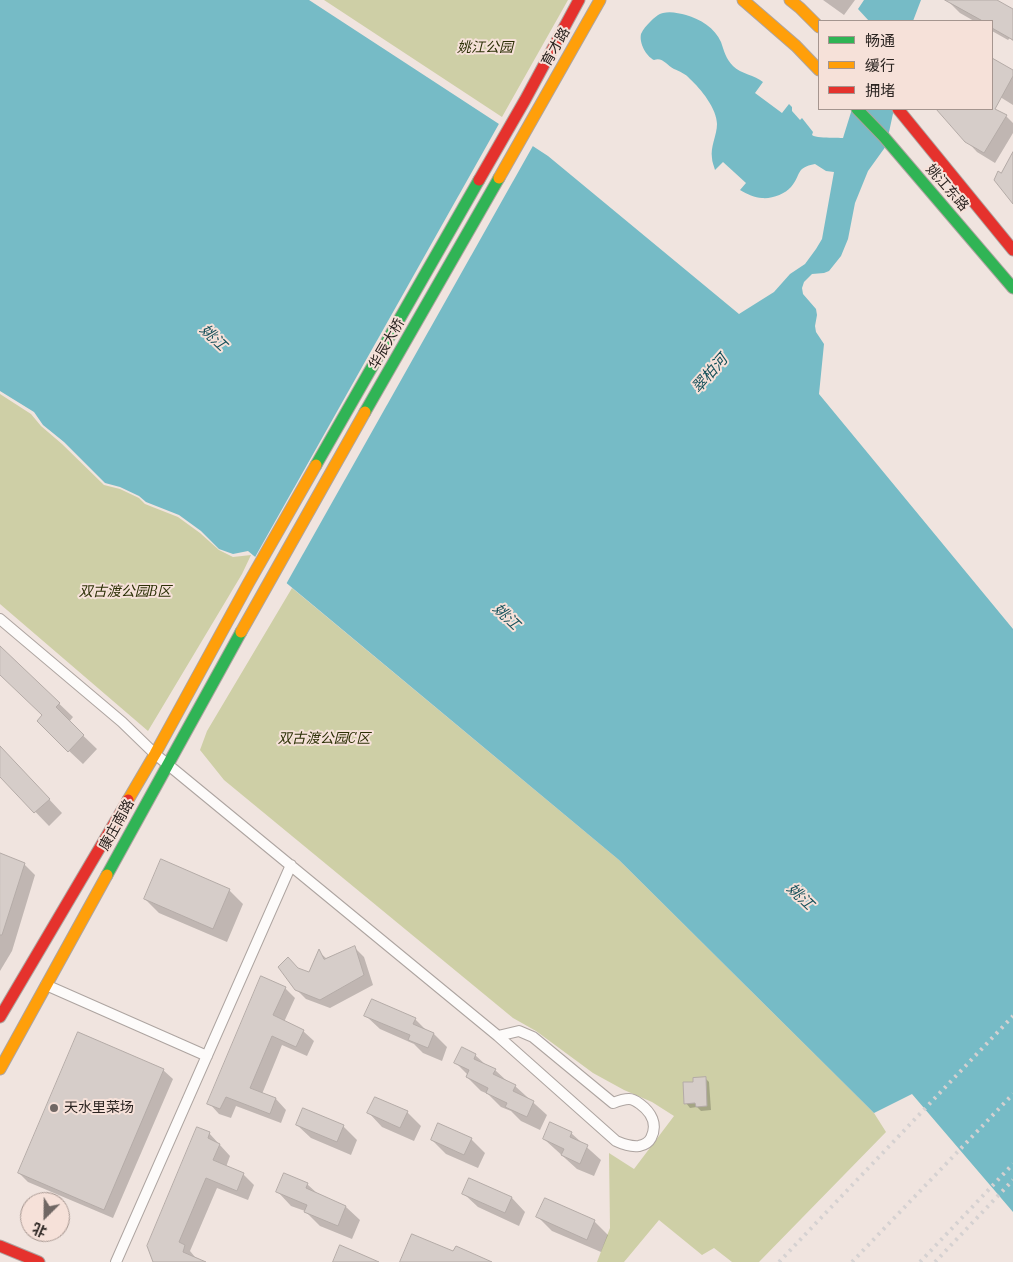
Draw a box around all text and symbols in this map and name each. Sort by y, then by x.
legend [818,20,993,110]
street label: 育才路 [538,25,574,69]
text: 畅通 [865,31,895,50]
park label: 姚江公园 [457,40,513,56]
text: 缓行 [865,56,895,75]
text: 拥堵 [865,81,895,100]
street label: 姚江东路 [922,161,972,215]
street label: 华辰大桥 [366,316,408,372]
water label: 姚江 [196,321,230,355]
water label: 翠柏河 [688,351,732,397]
park label: 双古渡公园B区 [79,584,171,600]
water label: 姚江 [489,600,523,634]
park label: 双古渡公园C区 [278,731,370,747]
street label: 康庄南路 [96,796,138,854]
water label: 姚江 [783,880,817,914]
place label: 天水里菜场 [64,1100,134,1116]
marker: 天水里菜场 [48,1102,60,1114]
north arrow [20,1192,70,1242]
text: 北 [30,1219,49,1241]

